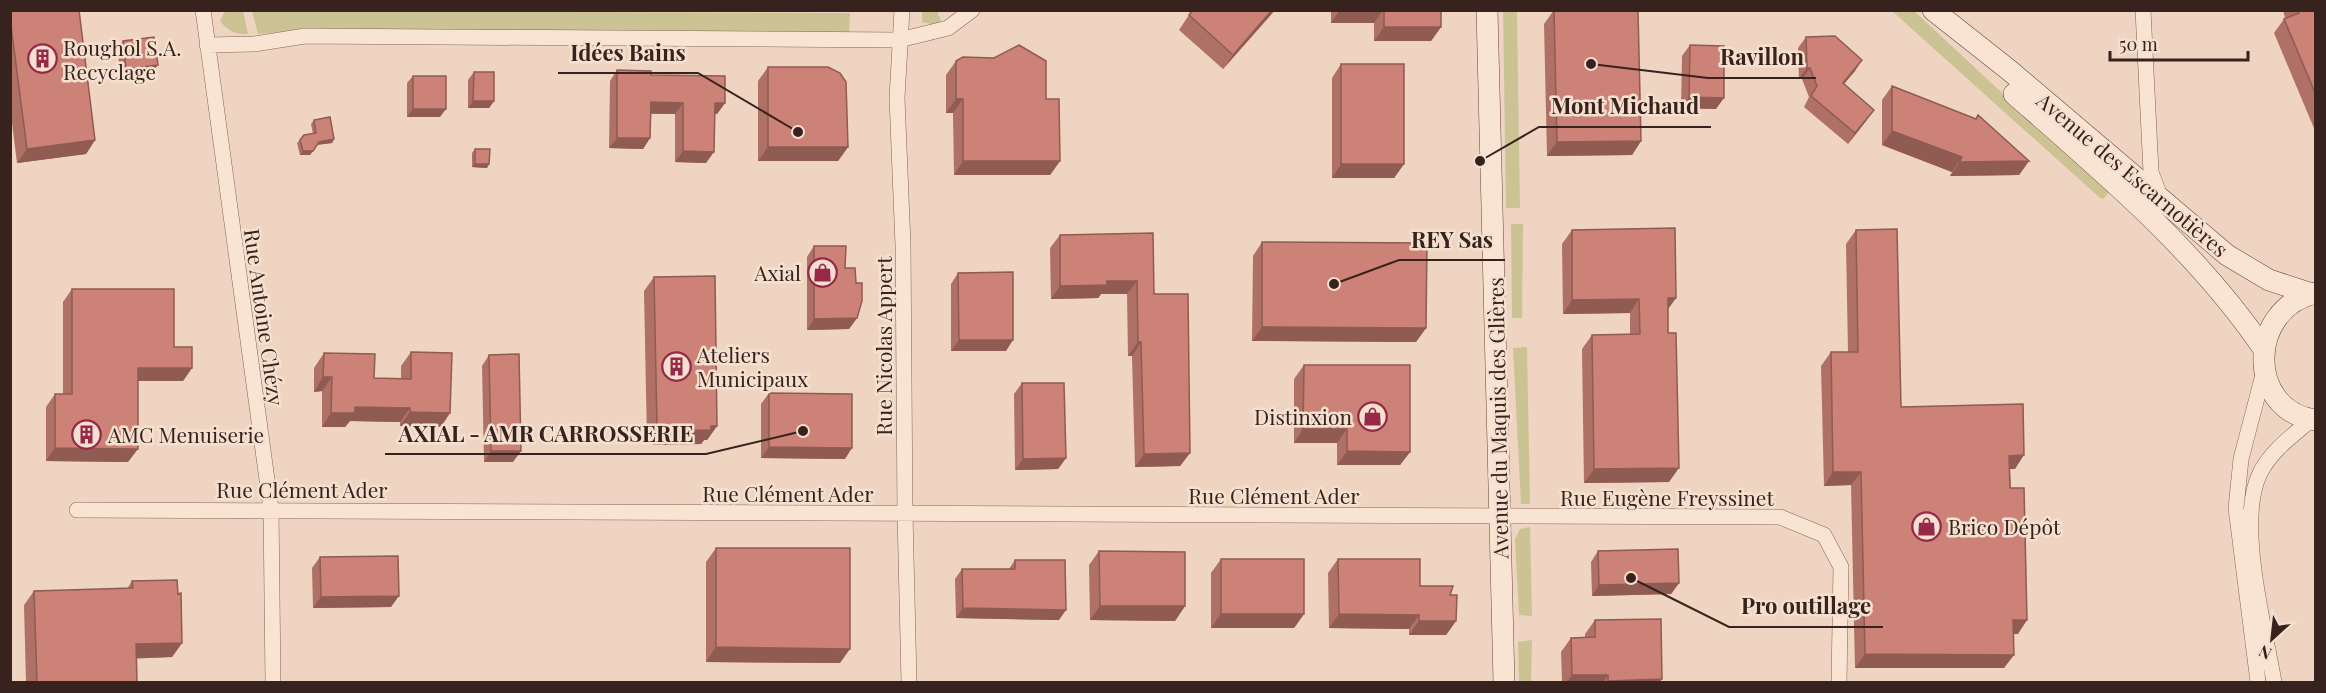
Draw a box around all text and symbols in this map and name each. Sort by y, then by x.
scale bar [2110,24,2248,62]
text: 50 m [2119,32,2158,56]
place label: Roughol S.A. Recyclage [63,33,181,85]
callout: Idées Bains [558,33,698,73]
text: Idées Bains [570,37,686,67]
callout: Ravillon [1708,38,1816,78]
text: Ravillon [1720,41,1805,71]
building icon: Roughol S.A. Recyclage [26,43,58,75]
street label: Avenue des Escarnotières [2031,85,2234,262]
callout: Mont Michaud [1539,87,1711,127]
text: Mont Michaud [1551,90,1699,120]
callout: REY Sas [1399,220,1505,260]
text: REY Sas [1411,224,1493,254]
street label: Rue Antoine Chézy [239,227,291,408]
shop icon: Axial [806,256,838,288]
street label: Rue Nicolas Appert [869,256,897,436]
place label: Axial [753,258,801,286]
street label: Avenue du Maquis des Glières [1481,277,1513,560]
place label: Ateliers Municipaux [696,340,808,392]
building icon: Ateliers Municipaux [660,350,692,382]
shop icon: Distinxion [1357,400,1389,432]
place label: Distinxion [1254,402,1352,430]
callout: AXIAL - AMR CARROSSERIE [385,414,706,454]
building icon: AMC Menuiserie [71,418,103,450]
text: AXIAL - AMR CARROSSERIE [398,418,693,448]
place label: AMC Menuiserie [107,420,264,448]
street label: Rue Clément Ader [216,475,388,503]
street label: Rue Clément Ader [702,479,874,507]
street label: Rue Clément Ader [1188,481,1360,509]
street label: Rue Eugène Freyssinet [1560,483,1774,511]
shop icon: Brico Dépôt [1911,510,1943,542]
place label: Brico Dépôt [1948,512,2061,540]
callout: Pro outillage [1729,587,1883,627]
text: Pro outillage [1741,590,1871,620]
north arrow [2242,609,2302,669]
text: N [2255,641,2275,665]

